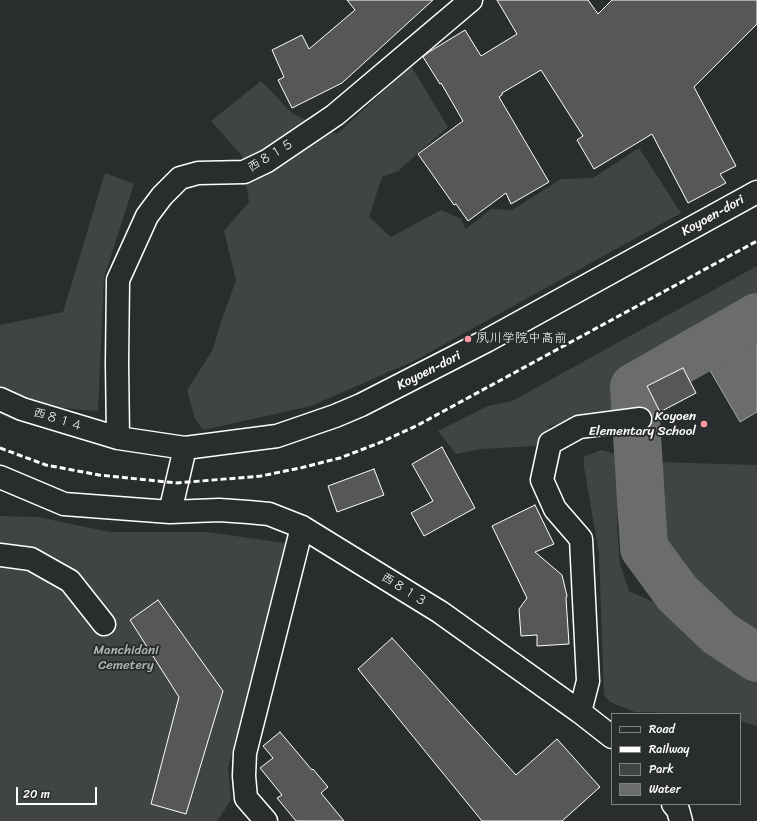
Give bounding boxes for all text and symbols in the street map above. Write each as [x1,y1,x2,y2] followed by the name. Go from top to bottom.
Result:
[245,136,297,176] street label: 西８１５
[679,192,747,240] street label: Koyoen-dori
[476,331,567,347] place label: 夙川学院中高前
[463,334,473,344] marker: 夙川学院中高前
[394,348,464,394] street label: Koyoen-dori
[31,405,85,435] street label: 西８１４
[589,409,696,440] place label: Koyoen Elementary School
[699,419,709,429] marker: Koyoen Elementary School
[378,570,430,610] street label: 西８１３
[94,643,158,674] park label: Manchidani Cemetery
[611,713,741,805] legend
[649,718,675,740] text: Road
[649,738,690,760] text: Railway
[649,758,674,780] text: Park
[649,778,681,800] text: Water
[18,779,99,805] scale bar
[23,783,50,805] text: 20 m

